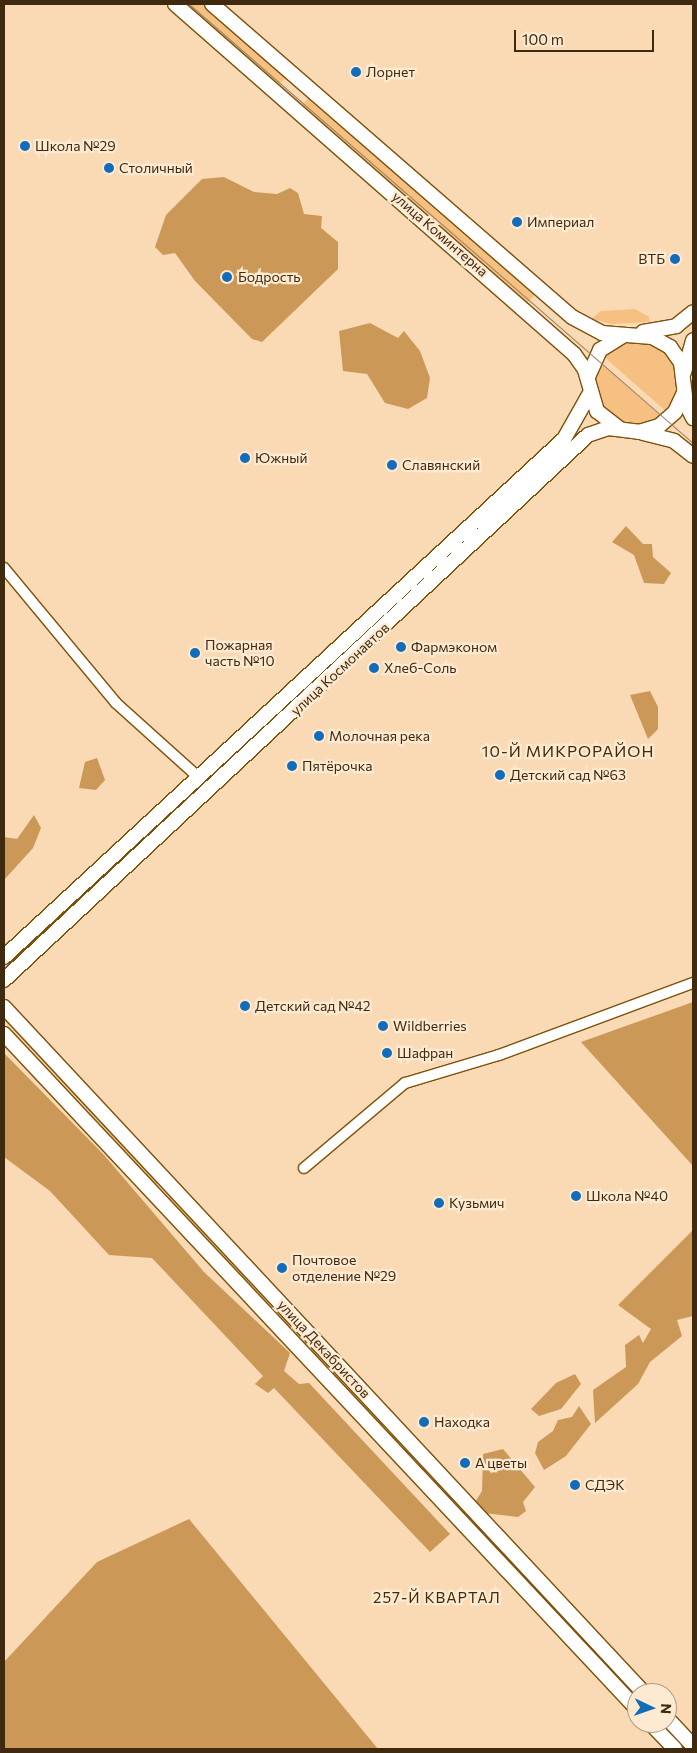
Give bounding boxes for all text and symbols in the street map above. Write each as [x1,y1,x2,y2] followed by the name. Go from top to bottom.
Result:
[517,20,657,52] scale bar
[522,30,564,48] text: 100 m
[366,64,415,80] place label: Лорнет
[350,66,362,78] marker: Лорнет
[35,138,116,154] place label: Школа №29
[19,140,31,152] marker: Школа №29
[119,160,193,176] place label: Столичный
[103,162,115,174] marker: Столичный
[389,188,491,280] street label: улица Коминтерна
[527,214,594,230] place label: Империал
[511,216,523,228] marker: Империал
[638,251,665,267] place label: ВТБ
[669,253,681,265] marker: ВТБ
[238,269,300,285] place label: Бодрость
[220,270,234,284] marker: Бодрость
[255,450,307,466] place label: Южный
[239,452,251,464] marker: Южный
[402,457,480,473] place label: Славянский
[386,459,398,471] marker: Славянский
[287,619,393,719] street label: улица Космонавтов
[205,637,275,670] place label: Пожарная часть №10
[411,639,497,655] place label: Фармэконом
[395,641,407,653] marker: Фармэконом
[189,647,201,659] marker: Пожарная часть №10
[384,660,457,676] place label: Хлеб-Соль
[368,662,380,674] marker: Хлеб-Соль
[329,728,430,744] place label: Молочная река
[313,730,325,742] marker: Молочная река
[480,741,656,761] district label: 10-Й МИКРОРАЙОН
[302,758,372,774] place label: Пятёрочка
[286,760,298,772] marker: Пятёрочка
[510,767,626,783] place label: Детский сад №63
[494,769,506,781] marker: Детский сад №63
[255,998,370,1014] place label: Детский сад №42
[239,1000,251,1012] marker: Детский сад №42
[393,1018,467,1034] place label: Wildberries
[377,1020,389,1032] marker: Wildberries
[397,1045,453,1061] place label: Шафран
[381,1047,393,1059] marker: Шафран
[586,1188,668,1204] place label: Школа №40
[570,1190,582,1202] marker: Школа №40
[449,1195,505,1211] place label: Кузьмич
[433,1197,445,1209] marker: Кузьмич
[292,1252,396,1284] place label: Почтовое отделение №29
[276,1262,288,1274] marker: Почтовое отделение №29
[274,1296,374,1402] street label: улица Декабристов
[434,1414,490,1430] place label: Находка
[418,1416,430,1428] marker: Находка
[475,1455,527,1471] place label: А цветы
[459,1457,471,1469] marker: А цветы
[585,1477,625,1493] place label: СДЭК
[569,1479,581,1491] marker: СДЭК
[371,1589,503,1607] district label: 257-Й КВАРТАЛ
[627,1683,677,1733] north arrow
[658,1703,675,1714] text: N

